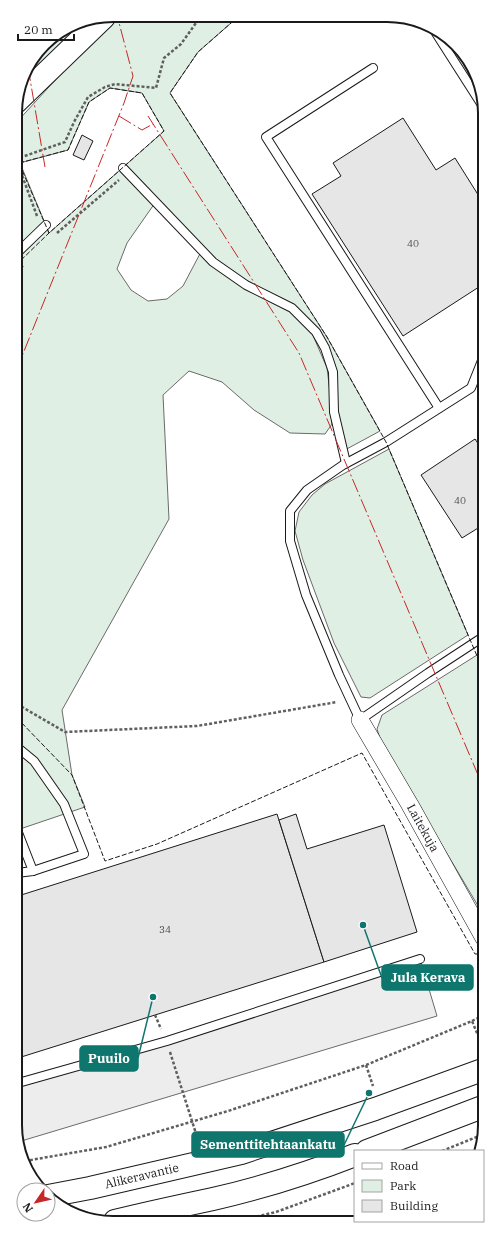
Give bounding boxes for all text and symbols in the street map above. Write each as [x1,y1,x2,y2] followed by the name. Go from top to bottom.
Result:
[18,16,74,42] scale bar
[24,22,53,37] text: 20 m
[407,237,419,250] house number: 40
[454,494,466,507] house number: 40
[404,801,443,855] street label: Laitekuja
[159,923,171,936] house number: 34
[382,965,473,990] callout: Jula Kerava
[391,969,466,986] text: Jula Kerava
[80,1046,138,1071] callout: Puuilo
[88,1050,130,1067] text: Puuilo
[192,1132,344,1157] callout: Sementtitehtaankatu
[200,1136,337,1153] text: Sementtitehtaankatu
[354,1150,484,1222] legend
[390,1158,419,1173] text: Road
[103,1160,180,1191] street label: Alikeravantie
[390,1178,416,1193] text: Park
[16,1182,56,1222] north arrow
[390,1198,438,1213] text: Building
[19,1200,36,1215] text: N

